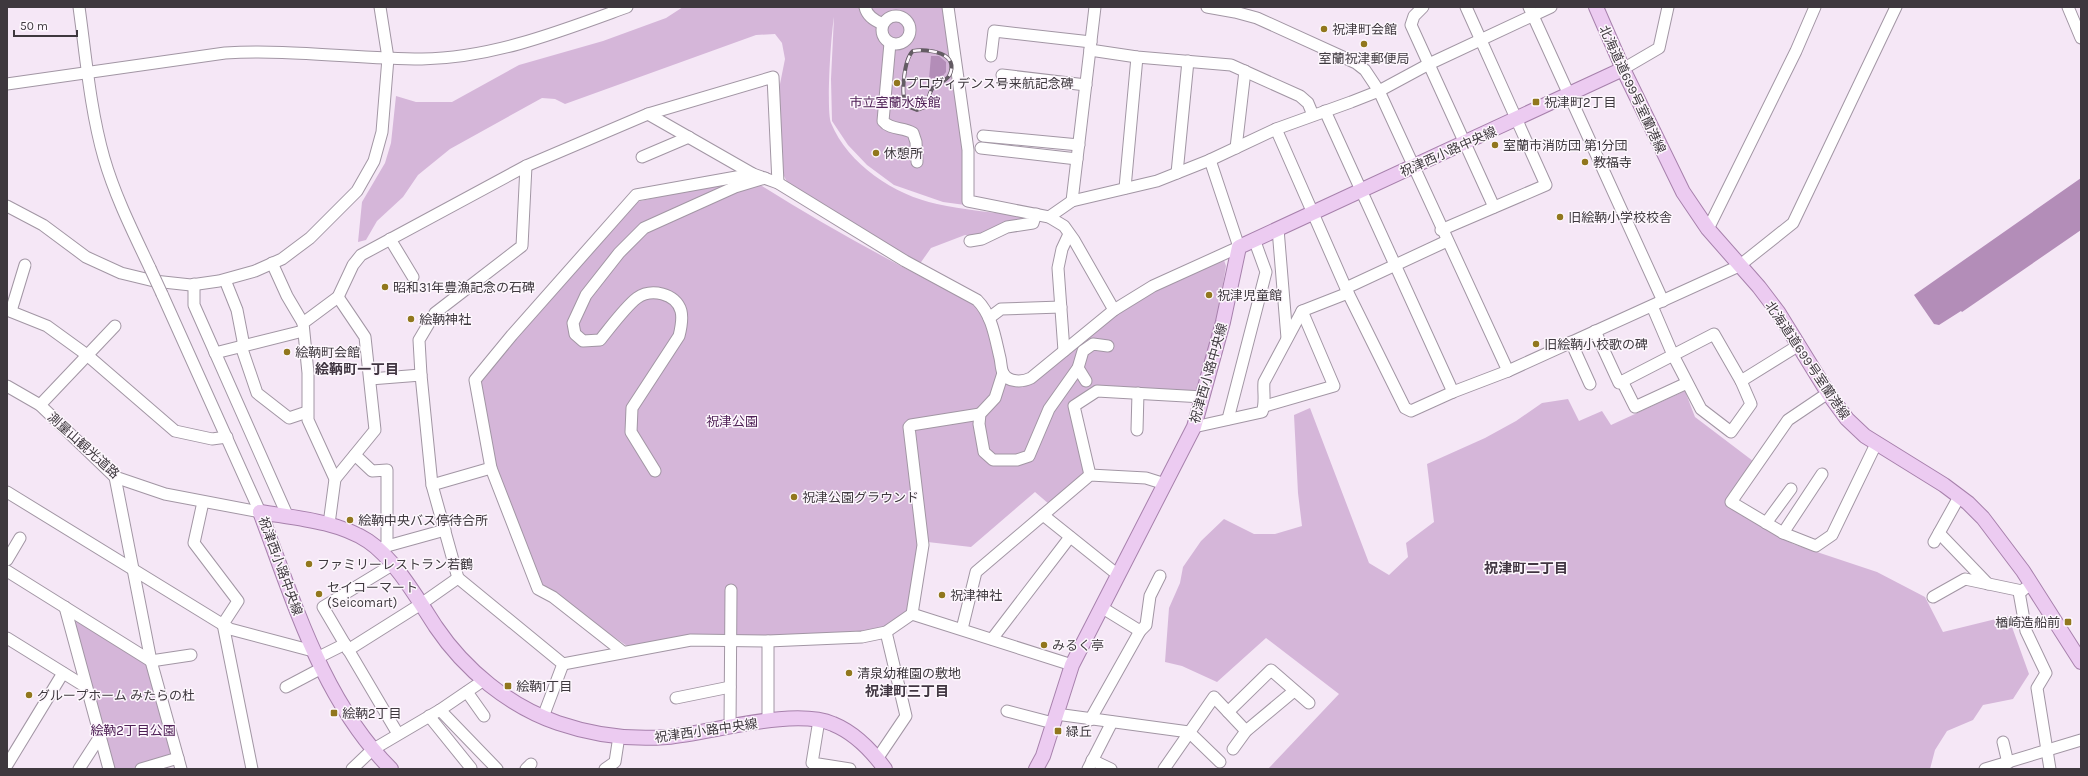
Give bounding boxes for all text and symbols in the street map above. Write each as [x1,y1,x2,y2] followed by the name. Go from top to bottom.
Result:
[14,12,77,38] scale bar
[20,19,48,33] text: 50 m
[1332,22,1397,37] place label: 祝津町会館
[1596,23,1669,156] street label: 北海道道699号室蘭港線
[1319,24,1329,34] marker: 祝津町会館
[1359,39,1369,49] marker: 室蘭祝津郵便局
[1318,51,1410,66] place label: 室蘭祝津郵便局
[905,76,1074,91] place label: プロヴィデンス号来航記念碑
[892,78,902,88] marker: プロヴィデンス号来航記念碑
[849,95,941,110] park label: 市立室蘭水族館
[1544,95,1617,110] place label: 祝津町2丁目
[1531,97,1541,107] marker: 祝津町2丁目
[1398,123,1499,179] street label: 祝津西小路中央線
[1503,138,1627,153] place label: 室蘭市消防団 第1分団
[1490,140,1500,150] marker: 室蘭市消防団 第1分団
[884,146,923,161] place label: 休憩所
[871,148,881,158] marker: 休憩所
[1593,155,1632,170] place label: 教福寺
[1580,157,1590,167] marker: 教福寺
[1568,210,1672,225] place label: 旧絵鞆小学校校舎
[1555,212,1565,222] marker: 旧絵鞆小学校校舎
[393,280,535,295] place label: 昭和31年豊漁記念の石碑
[380,282,390,292] marker: 昭和31年豊漁記念の石碑
[1217,288,1282,303] place label: 祝津児童館
[1204,290,1214,300] marker: 祝津児童館
[1762,298,1853,422] street label: 北海道道699号室蘭港線
[419,312,471,327] place label: 絵鞆神社
[406,314,416,324] marker: 絵鞆神社
[1187,321,1230,425] street label: 祝津西小路中央線
[1544,337,1648,352] place label: 旧絵鞆小校歌の碑
[1531,339,1541,349] marker: 旧絵鞆小校歌の碑
[295,345,360,360] place label: 絵鞆町会館
[282,347,292,357] marker: 絵鞆町会館
[315,361,399,378] district label: 絵鞆町一丁目
[45,409,123,481] street label: 測量山観光道路
[706,414,758,429] park label: 祝津公園
[802,490,919,505] place label: 祝津公園グラウンド
[789,492,799,502] marker: 祝津公園グラウンド
[358,513,488,528] place label: 絵鞆中央バス停待合所
[256,515,305,618] street label: 祝津西小路中央線
[345,515,355,525] marker: 絵鞆中央バス停待合所
[317,557,473,572] place label: ファミリーレストラン若鶴
[304,559,314,569] marker: ファミリーレストラン若鶴
[1484,560,1568,577] district label: 祝津町二丁目
[327,580,418,610] place label: セイコーマート (Seicomart)
[950,588,1002,603] place label: 祝津神社
[314,589,324,599] marker: セイコーマート (Seicomart)
[937,590,947,600] marker: 祝津神社
[1995,615,2060,630] place label: 楢崎造船前
[2063,617,2073,627] marker: 楢崎造船前
[1052,638,1104,653] place label: みるく亭
[1039,640,1049,650] marker: みるく亭
[857,666,961,681] place label: 清泉幼稚園の敷地
[844,668,854,678] marker: 清泉幼稚園の敷地
[516,679,572,694] place label: 絵鞆1丁目
[503,681,513,691] marker: 絵鞆1丁目
[865,683,949,700] district label: 祝津町三丁目
[37,688,195,703] place label: グループホーム みたらの杜
[24,690,34,700] marker: グループホーム みたらの杜
[342,706,402,721] place label: 絵鞆2丁目
[329,708,339,718] marker: 絵鞆2丁目
[654,716,759,745] street label: 祝津西小路中央線
[90,723,176,738] park label: 絵靹2丁目公園
[1066,724,1092,739] place label: 緑丘
[1053,726,1063,736] marker: 緑丘

